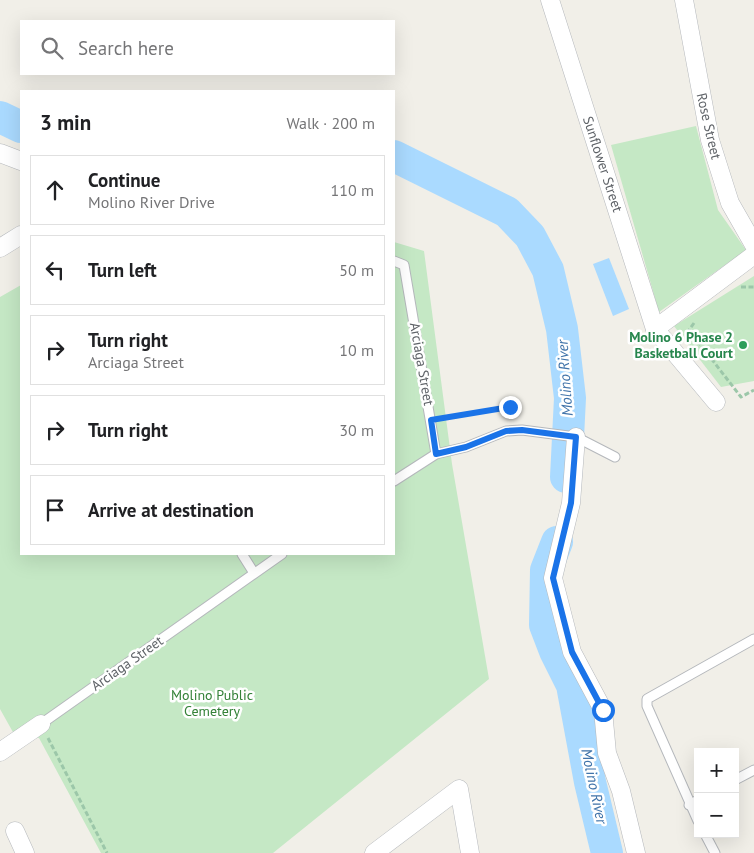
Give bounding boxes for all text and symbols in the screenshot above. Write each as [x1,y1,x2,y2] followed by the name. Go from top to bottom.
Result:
[20,20,395,75] search box
[38,34,66,62] icon: search
[78,36,174,60] text: Search here
[693,91,725,161] street label: Rose Street
[40,109,91,136] text: 3 min
[286,113,375,133] text: Walk · 200 m
[579,114,627,214] street label: Sunflower Street
[88,168,160,192] text: Continue
[41,176,69,204] icon: ahead
[331,180,374,200] text: 110 m
[88,192,215,212] text: Molino River Drive
[41,256,69,284] icon: left
[88,258,157,282] text: Turn left
[339,260,374,280] text: 50 m
[406,321,438,407] street label: Arciaga Street
[88,328,168,352] text: Turn right
[629,328,733,362] place label: Molino 6 Phase 2 Basketball Court
[41,336,69,364] icon: right
[552,338,577,417] water label: Molino River
[737,339,749,351] marker: Molino 6 Phase 2 Basketball Court
[339,340,374,360] text: 10 m
[88,352,184,372] text: Arciaga Street
[499,396,522,419] route end
[41,416,69,444] icon: right
[88,418,168,442] text: Turn right
[339,420,374,440] text: 30 m
[41,496,69,524] icon: arrive
[88,498,254,522] text: Arrive at destination
[87,631,167,694] street label: Arciaga Street
[171,686,253,720] park label: Molino Public Cemetery
[592,699,615,722] route start
[577,747,612,826] water label: Molino River
[694,748,739,838] map controls
[694,748,739,793] button: +
[694,793,739,838] button: −

